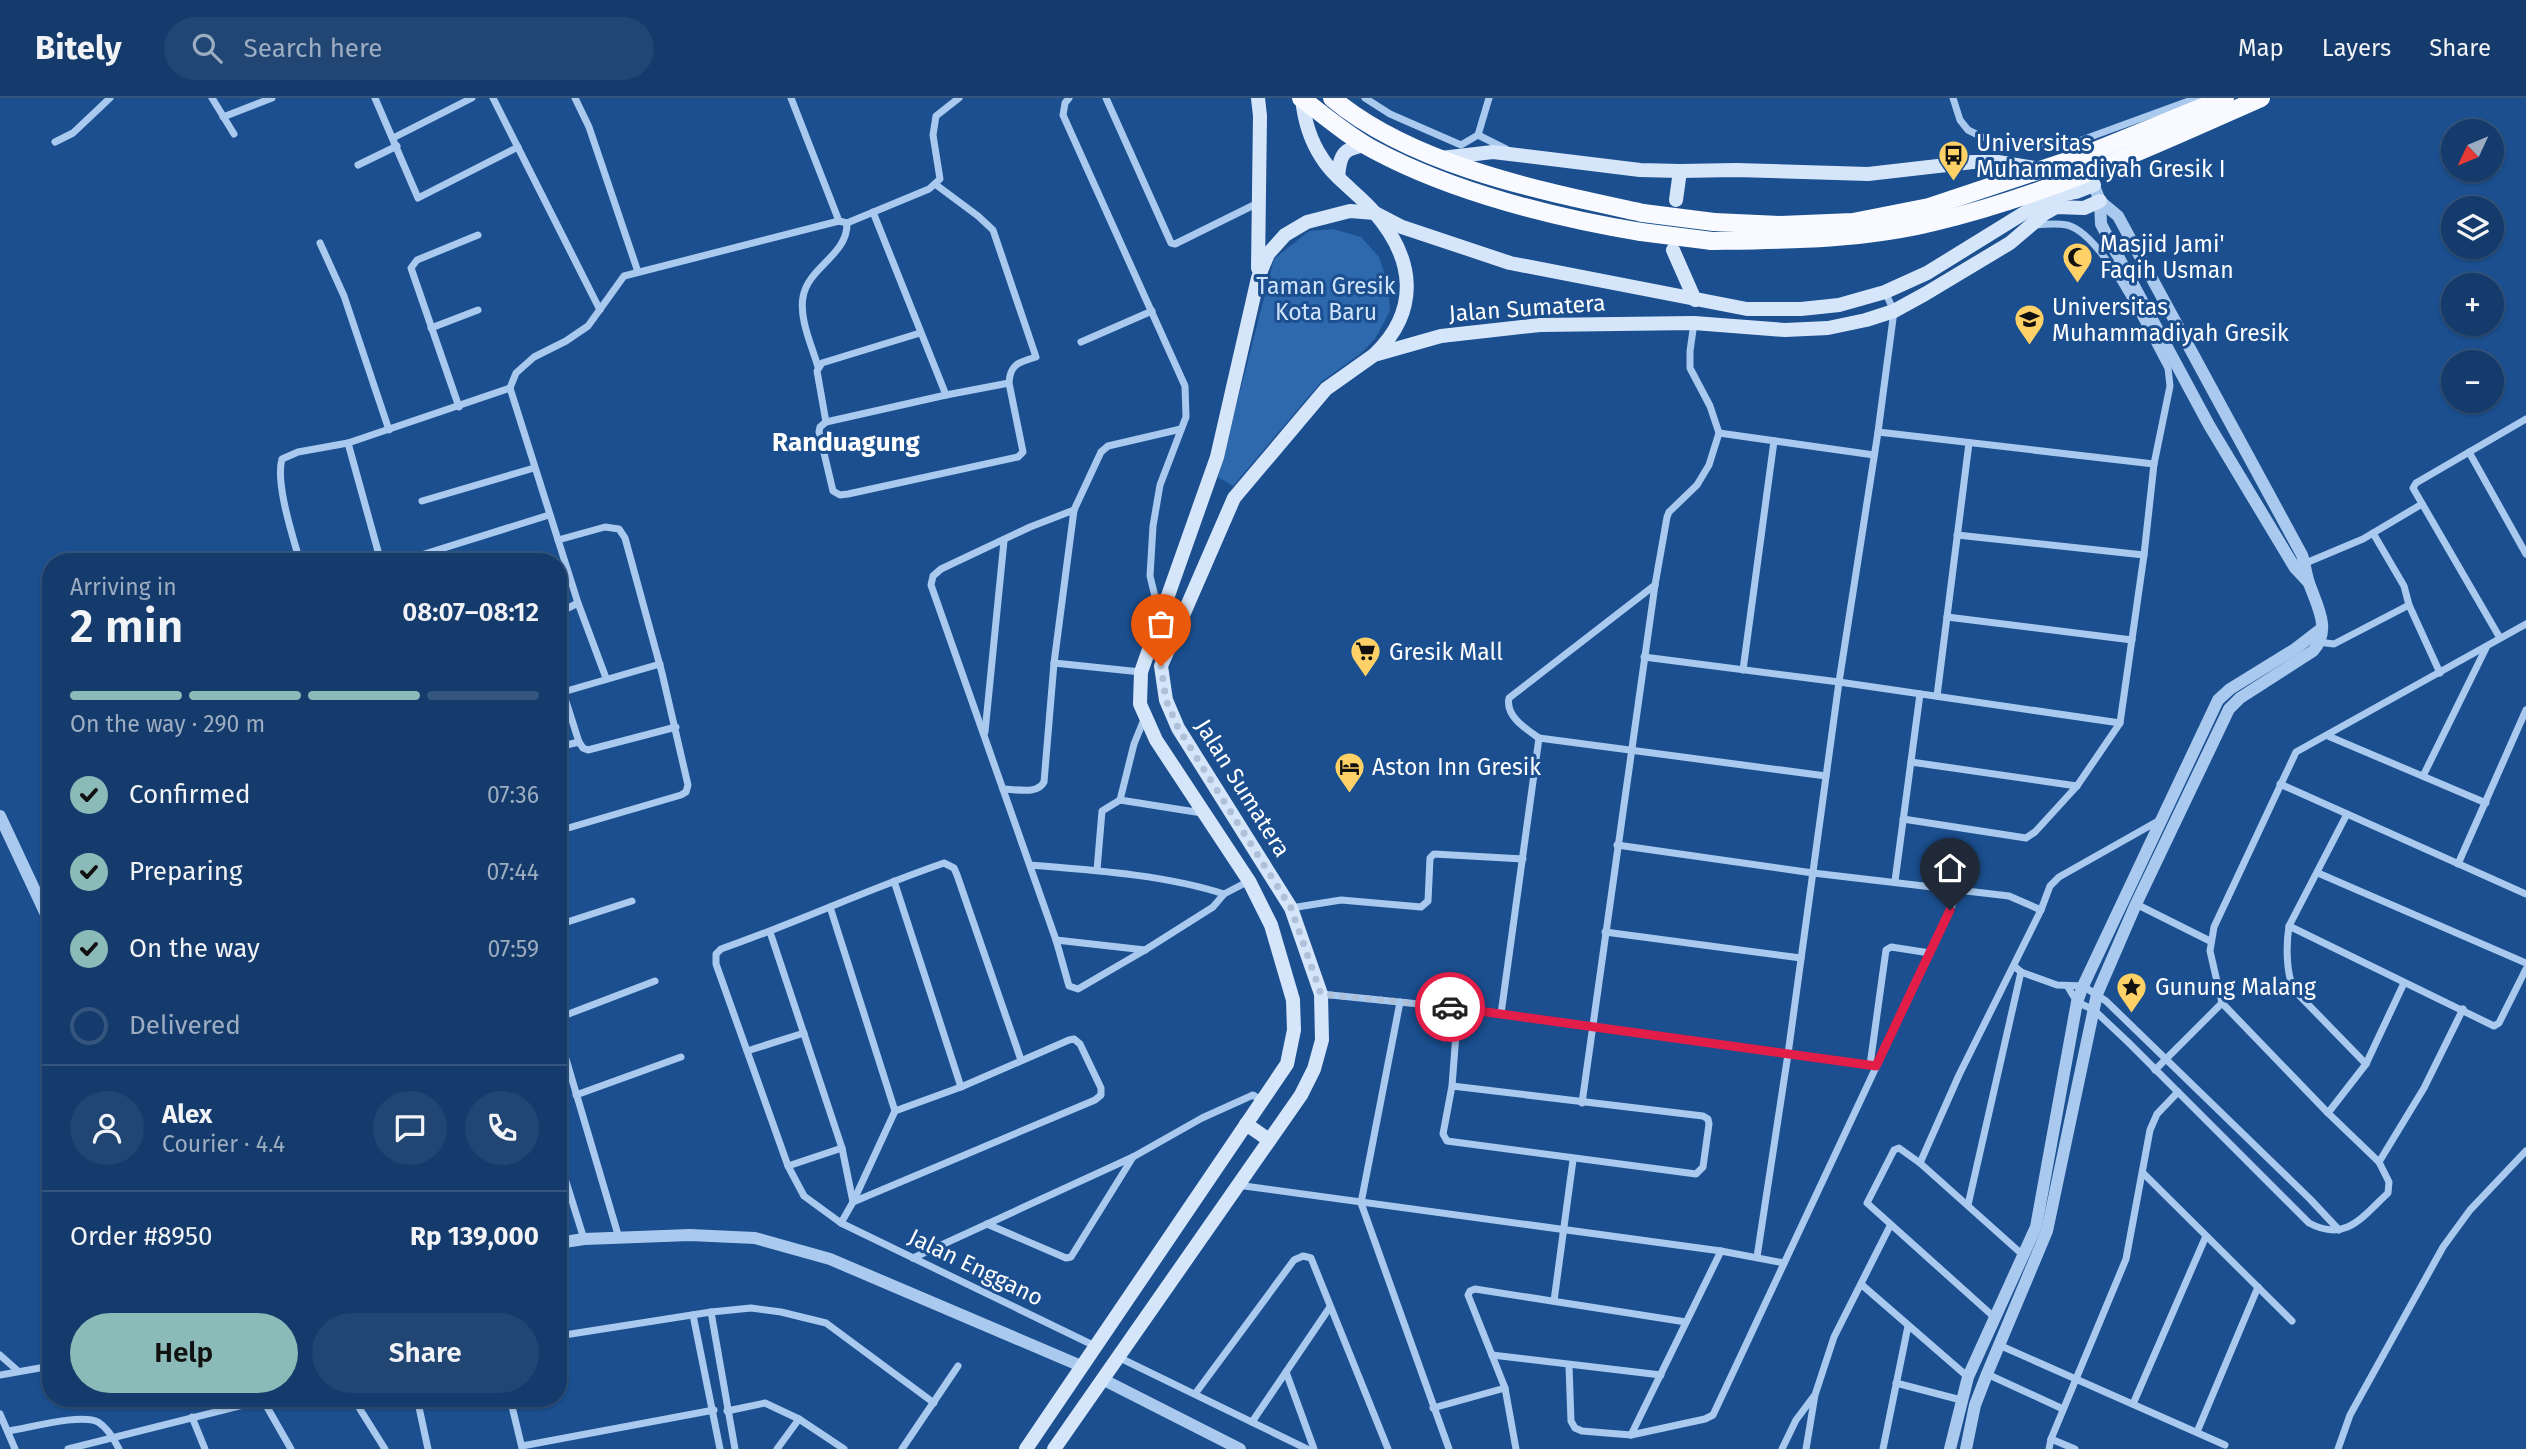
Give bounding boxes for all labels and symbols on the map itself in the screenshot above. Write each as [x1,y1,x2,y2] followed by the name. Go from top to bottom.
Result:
[2441,119,2504,182] north arrow
[1976,129,2226,183] place label: Universitas Muhammadiyah Gresik I
[1936,139,1970,183] bus stop icon: Universitas Muhammadiyah Gresik I
[2100,230,2234,284] place label: Masjid Jami' Faqih Usman
[2060,240,2094,284] mosque icon: Masjid Jami' Faqih Usman
[1256,272,1396,326] park label: Taman Gresik Kota Baru
[1448,289,1606,327] street label: Jalan Sumatera
[2052,293,2289,347] place label: Universitas Muhammadiyah Gresik
[2012,303,2046,347] school or university icon: Universitas Muhammadiyah Gresik
[772,427,921,458] district label: Randuagung
[1131,594,1191,666] pin
[1349,635,1383,679] supermarket icon: Gresik Mall
[1389,638,1503,666] place label: Gresik Mall
[1189,714,1297,862] street label: Jalan Sumatera
[1332,750,1366,794] hotel icon: Aston Inn Gresik
[1372,753,1541,781] place label: Aston Inn Gresik
[1920,838,1980,910] pin
[2115,970,2149,1014] place icon: Gunung Malang
[1415,972,1485,1042] courier
[2155,973,2316,1001] place label: Gunung Malang
[904,1222,1048,1312] street label: Jalan Enggano

